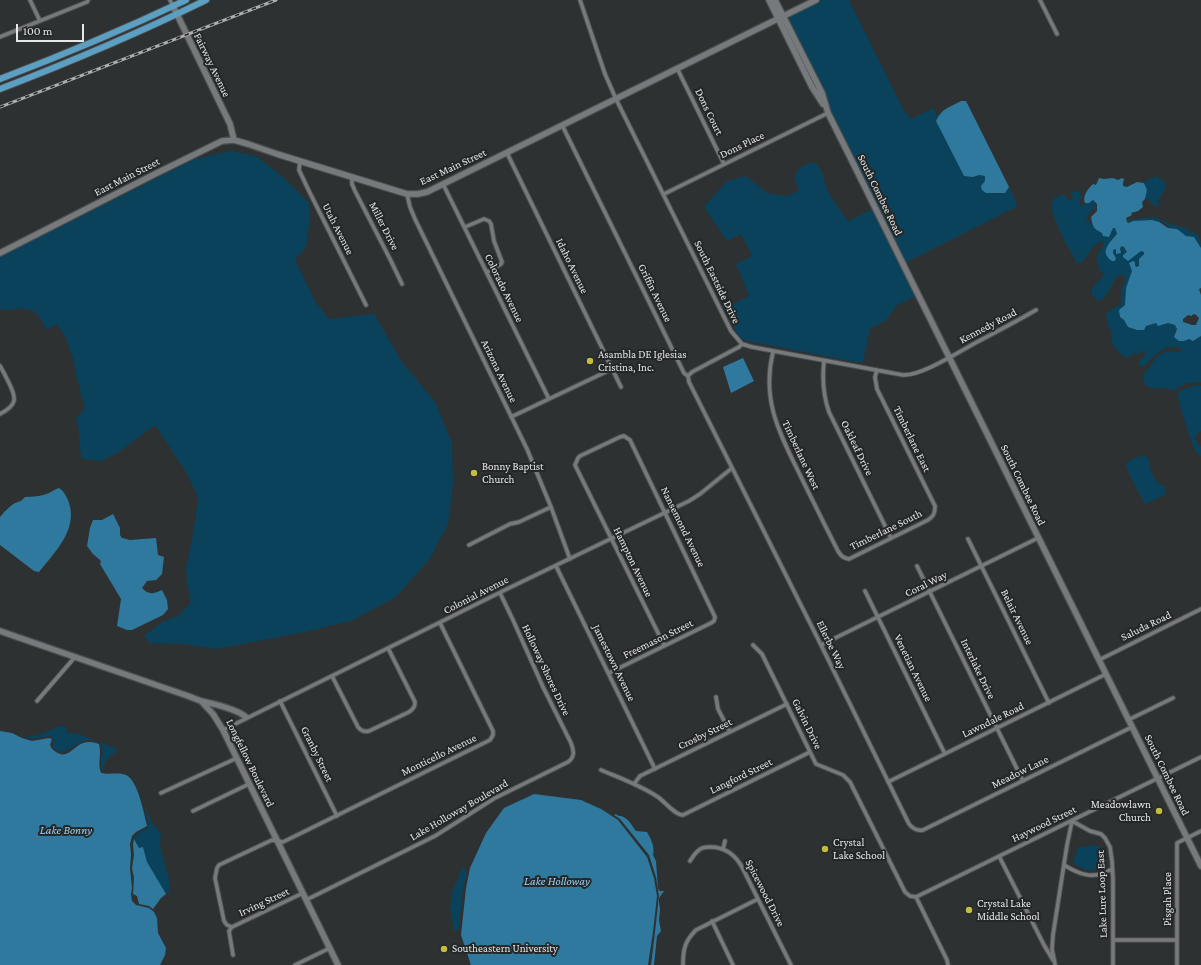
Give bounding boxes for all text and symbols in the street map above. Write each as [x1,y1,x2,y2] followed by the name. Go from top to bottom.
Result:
[18,16,86,42] scale bar
[23,24,52,38] text: 100 m
[191,31,233,99] street label: Fairway Avenue
[692,86,726,138] street label: Dons Court
[718,129,766,161] street label: Dons Place
[418,146,488,188] street label: East Main Street
[855,152,905,238] street label: South Combee Road
[92,155,162,199] street label: East Main Street
[366,200,402,252] street label: Miller Drive
[319,201,357,257] street label: Utah Avenue
[553,236,591,296] street label: Idaho Avenue
[691,238,743,326] street label: South Eastside Drive
[482,252,526,324] street label: Colorado Avenue
[635,262,675,324] street label: Griffin Avenue
[957,305,1019,347] street label: Kennedy Road
[478,337,520,405] street label: Arizona Avenue
[598,348,687,374] place label: Asambla DE Iglesias Cristina, Inc.
[585,356,595,366] marker: Asambla DE Iglesias Cristina, Inc.
[890,404,934,474] street label: Timberlane East
[779,418,823,492] street label: Timberlane West
[838,418,876,478] street label: Oakleaf Drive
[998,442,1048,528] street label: South Combee Road
[482,460,544,486] place label: Bonny Baptist Church
[469,468,479,478] marker: Bonny Baptist Church
[658,485,708,569] street label: Nansemond Avenue
[848,507,924,553] street label: Timberlane South
[610,525,656,599] street label: Hampton Avenue
[903,568,949,600] street label: Coral Way
[441,573,511,617] street label: Colonial Avenue
[998,587,1036,647] street label: Belair Avenue
[1119,608,1173,644] street label: Saluda Road
[621,616,695,662] street label: Freemason Street
[814,618,848,672] street label: Ellerbe Way
[519,622,573,718] street label: Holloway Shores Drive
[590,622,638,704] street label: Jamestown Avenue
[891,632,935,704] street label: Venetian Avenue
[958,637,998,701] street label: Interlake Drive
[789,696,825,752] street label: Galvin Drive
[960,699,1026,741] street label: Lawndale Road
[676,715,734,753] street label: Crosby Street
[223,717,277,809] street label: Longfellow Boulevard
[298,724,336,784] street label: Granby Street
[399,731,479,779] street label: Monticello Avenue
[1142,732,1192,818] street label: South Combee Road
[989,753,1051,791] street label: Meadow Lane
[708,755,774,797] street label: Langford Street
[408,776,510,844] street label: Lake Holloway Boulevard
[1091,798,1151,824] place label: Meadowlawn Church
[1010,803,1078,845] street label: Haywood Street
[1154,806,1164,816] marker: Meadowlawn Church
[40,823,92,837] water label: Lake Bonny
[833,836,885,862] place label: Crystal Lake School
[820,844,830,854] marker: Crystal Lake School
[1094,850,1110,938] street label: Lake Lure Loop East
[742,857,788,929] street label: Spicewood Drive
[1161,872,1175,926] street label: Pisgah Place
[524,874,590,888] water label: Lake Holloway
[237,885,291,919] street label: Irving Street
[977,897,1040,923] place label: Crystal Lake Middle School
[964,905,974,915] marker: Crystal Lake Middle School
[452,942,558,956] place label: Southeastern University
[439,944,449,954] marker: Southeastern University

